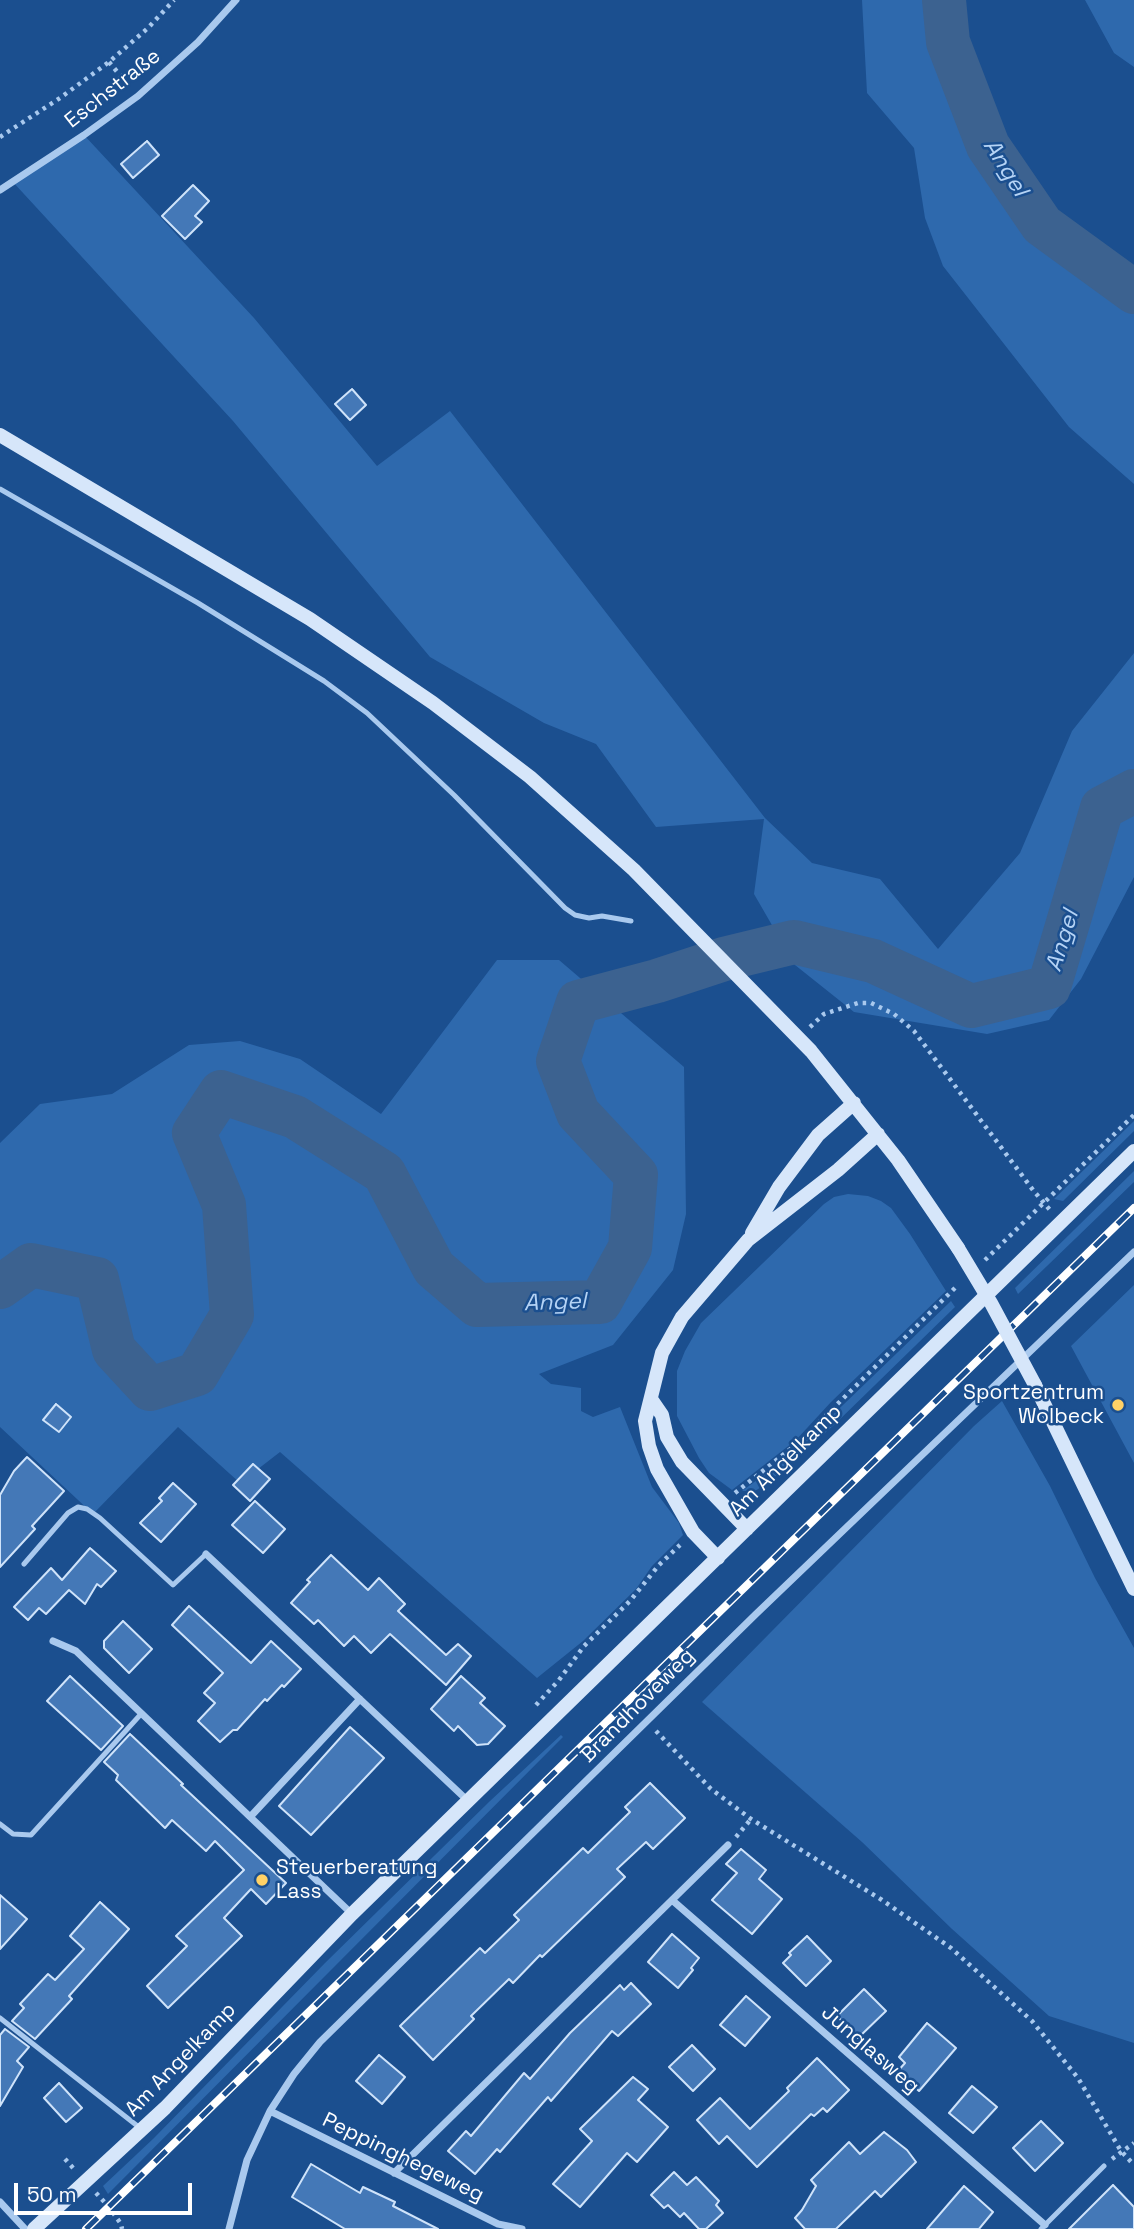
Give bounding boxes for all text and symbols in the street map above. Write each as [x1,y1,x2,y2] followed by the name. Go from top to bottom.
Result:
[60,44,166,134] street label: Eschstraße
[977,134,1033,202] water label: Angel
[1041,907,1085,975] water label: Angel
[523,1288,587,1318] water label: Angel
[963,1380,1104,1430] place label: Sportzentrum Wolbeck
[1110,1397,1126,1413] marker: Sportzentrum Wolbeck
[725,1400,847,1522] street label: Am Angelkamp
[576,1644,700,1768] street label: Brandhoveweg
[276,1855,438,1905] place label: Steuerberatung Lass
[254,1872,270,1888] marker: Steuerberatung Lass
[120,1998,242,2122] street label: Am Angelkamp
[816,2001,924,2099] street label: Junglasweg
[318,2108,488,2208] street label: Peppinghegeweg
[18,2170,196,2214] scale bar
[27,2181,77,2208] text: 50 m

